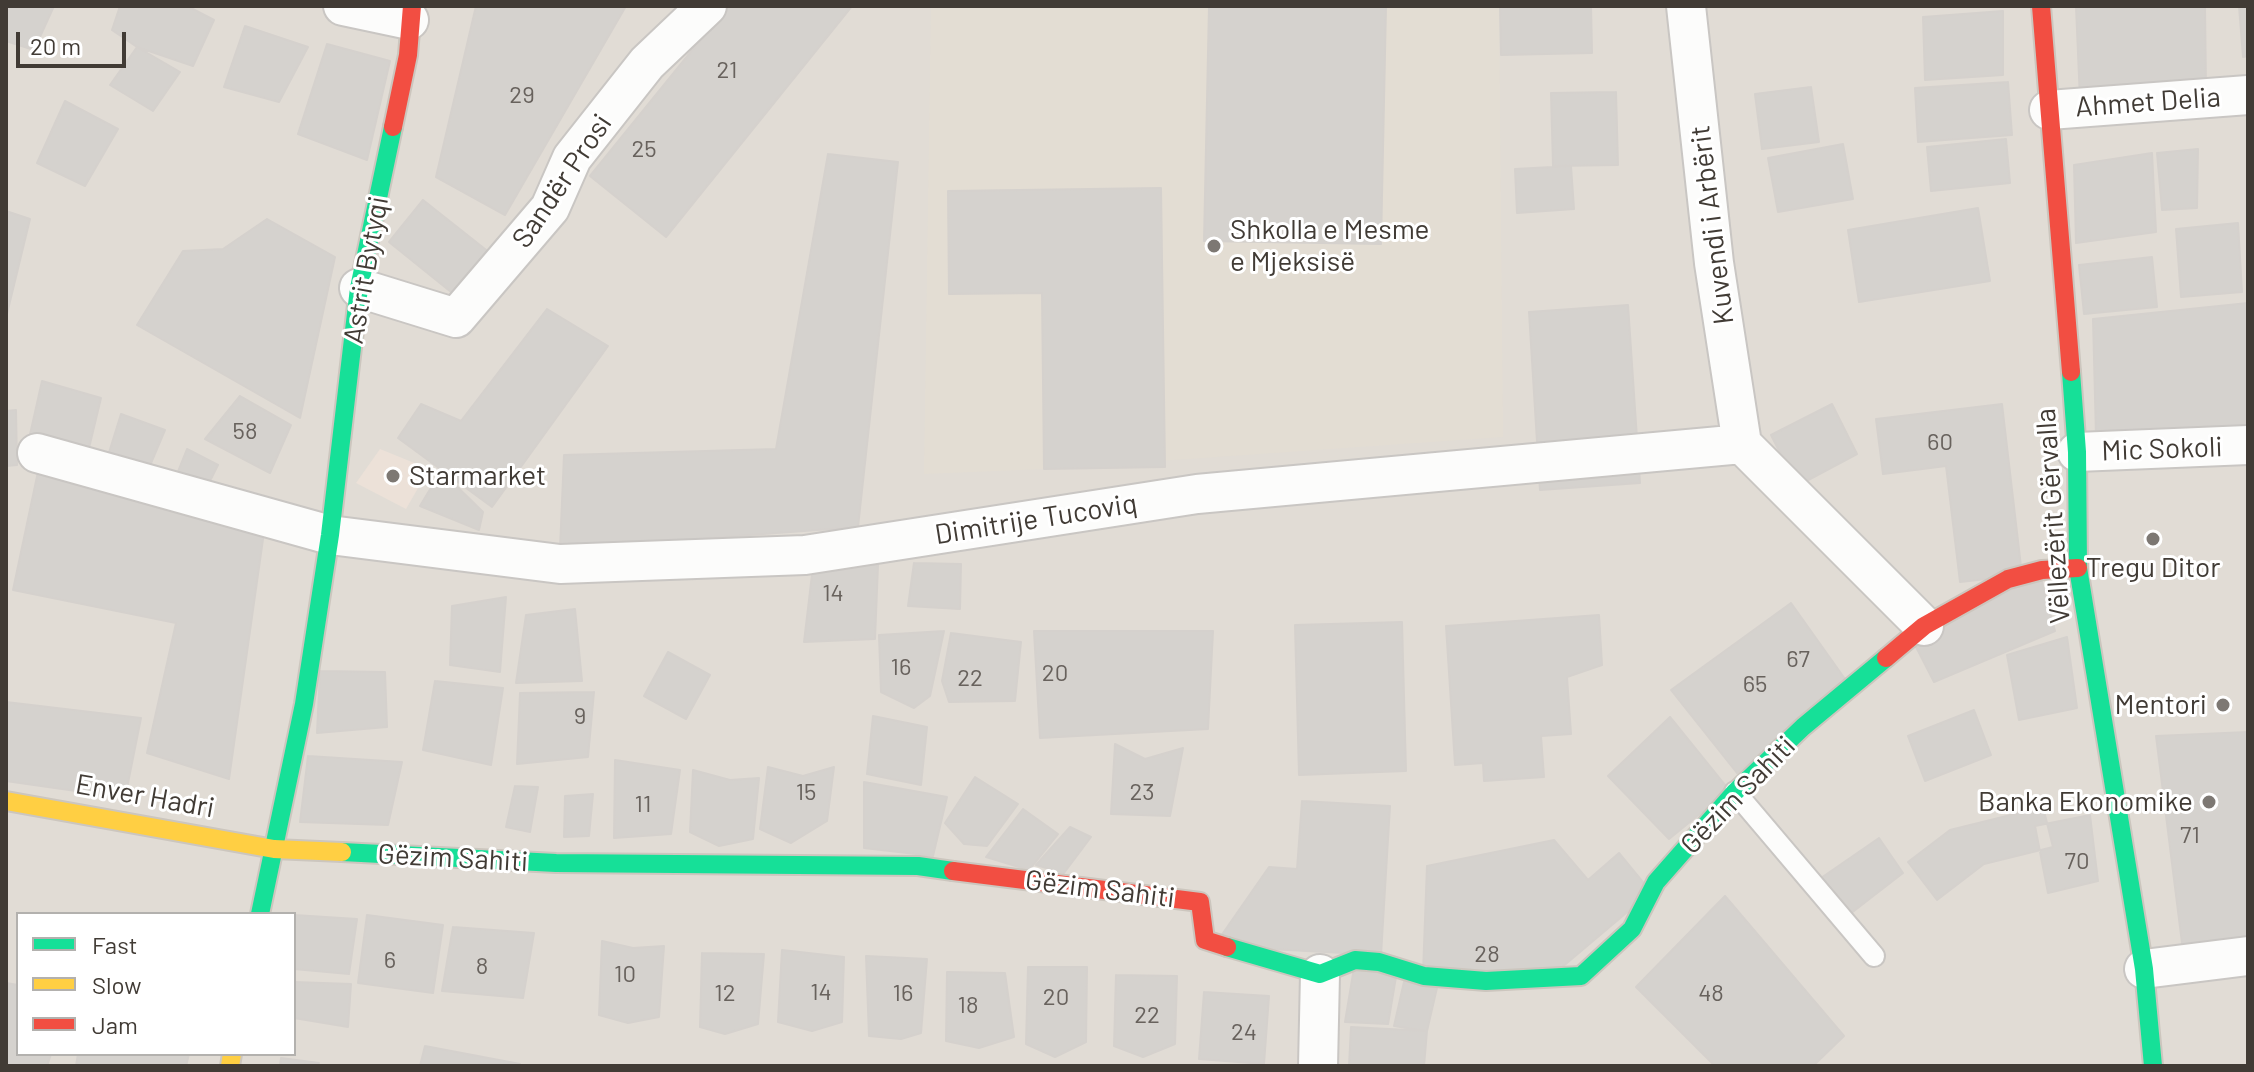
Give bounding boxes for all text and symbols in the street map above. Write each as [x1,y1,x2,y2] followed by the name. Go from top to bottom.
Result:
[20,16,130,66] scale bar
[30,31,81,60] text: 20 m
[717,56,737,84] house number: 21
[2074,80,2222,124] street label: Ahmet Delia
[509,81,535,109] house number: 29
[505,108,619,254] street label: Sandër Prosi
[1683,124,1741,326] street label: Kuvendi i Arbërit
[631,135,657,163] house number: 25
[337,194,395,346] street label: Astrit Bytyqi
[1230,213,1430,279] place label: Shkolla e Mesme e Mjeksisë
[1205,237,1223,255] marker: Shkolla e Mesme e Mjeksisë
[2029,407,2077,625] street label: Vëllezërit Gërvalla
[233,417,257,445] house number: 58
[1927,428,1953,456] house number: 60
[2101,430,2223,468] street label: Mic Sokoli
[409,459,546,493] place label: Starmarket
[384,467,402,485] marker: Starmarket
[932,486,1140,552] street label: Dimitrije Tucoviq
[2144,530,2162,548] marker: Tregu Ditor
[2086,551,2220,585] place label: Tregu Ditor
[822,579,844,607] house number: 14
[1786,645,1810,673] house number: 67
[891,653,911,681] house number: 16
[1042,659,1068,687] house number: 20
[957,664,983,692] house number: 22
[1743,670,1767,698] house number: 65
[2115,688,2207,722] place label: Mentori
[2214,696,2232,714] marker: Mentori
[574,702,586,730] house number: 9
[1674,729,1802,861] street label: Gëzim Sahiti
[73,767,217,825] street label: Enver Hadri
[796,778,816,806] house number: 15
[1129,778,1155,806] house number: 23
[1978,785,2193,819] place label: Banka Ekonomike
[635,790,651,818] house number: 11
[2200,793,2218,811] marker: Banka Ekonomike
[2180,821,2200,849] house number: 71
[377,837,529,879] street label: Gëzim Sahiti
[2065,847,2089,875] house number: 70
[1023,863,1177,915] street label: Gëzim Sahiti
[16,912,296,1056] legend
[92,930,137,959] text: Fast
[1474,940,1500,968] house number: 28
[384,946,396,974] house number: 6
[476,952,488,980] house number: 8
[614,960,636,988] house number: 10
[92,970,141,999] text: Slow
[810,978,832,1006] house number: 14
[714,979,736,1007] house number: 12
[893,979,913,1007] house number: 16
[1698,979,1724,1007] house number: 48
[1043,983,1069,1011] house number: 20
[958,991,978,1019] house number: 18
[1134,1001,1160,1029] house number: 22
[92,1010,138,1039] text: Jam
[1231,1018,1257,1046] house number: 24

